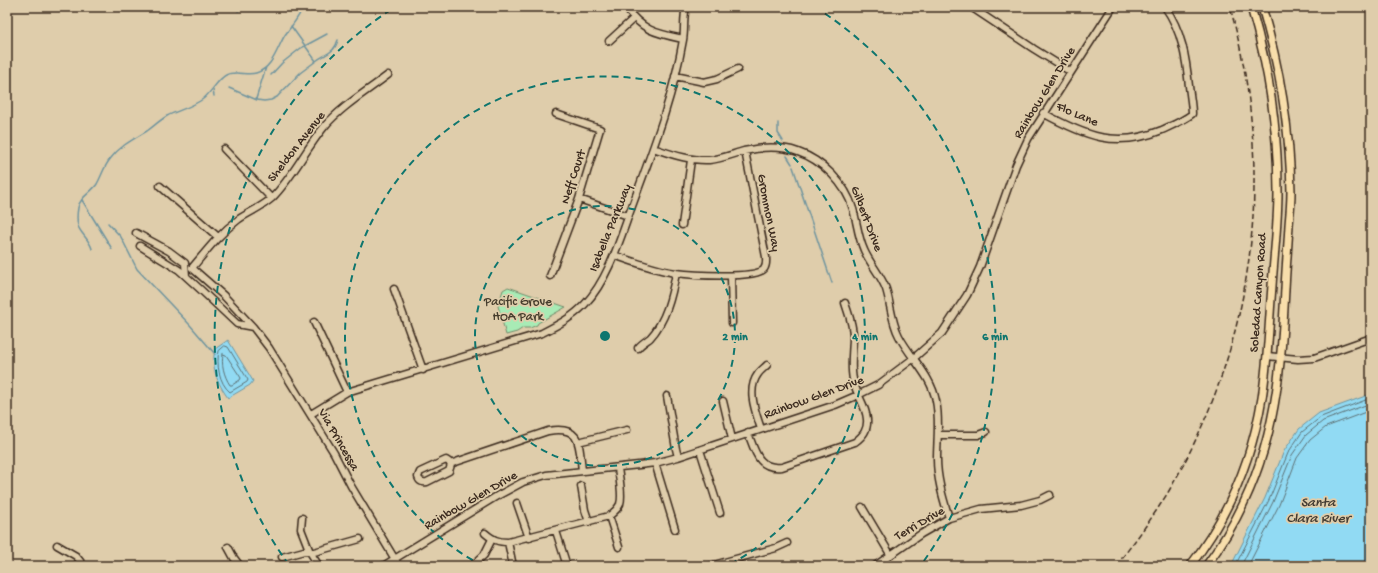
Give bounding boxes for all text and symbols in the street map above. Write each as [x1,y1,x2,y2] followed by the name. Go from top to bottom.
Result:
[1011,44,1079,142] street label: Rainbow Glen Drive
[1053,99,1101,131] street label: Flo Lane
[265,109,329,185] street label: Sheldon Avenue
[558,146,590,206] street label: Neff Court
[753,173,783,254] street label: Grommon Way
[587,181,636,274] street label: Isabella Parkway
[847,184,885,254] street label: Gilbert Drive
[1247,232,1271,353] street label: Soledad Canyon Road
[483,295,552,325] park label: Pacific Grove HOA Park
[598,329,612,343] centre of rings
[722,331,748,345] text: 2 min
[851,331,878,345] text: 4 min
[982,331,1008,345] text: 6 min
[762,373,866,423] street label: Rainbow Glen Drive
[314,405,362,474] street label: Via Princessa
[422,468,521,534] street label: Rainbow Glen Drive
[1286,495,1353,528] water label: Santa Clara River
[892,504,948,545] street label: Terri Drive

